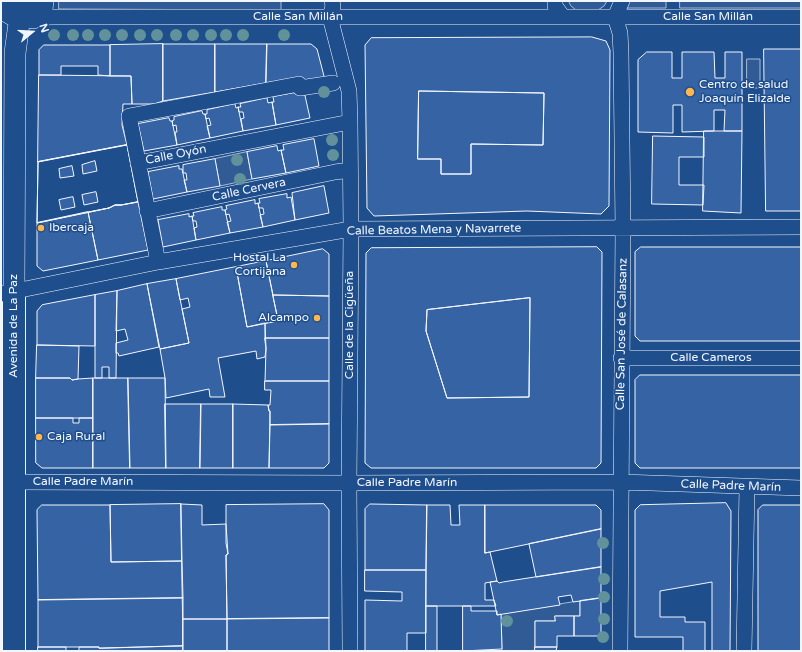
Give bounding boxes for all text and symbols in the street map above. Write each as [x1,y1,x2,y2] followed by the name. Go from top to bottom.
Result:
[253,10,343,24] street label: Calle San Millán
[663,10,753,24] street label: Calle San Millán
[12,12,52,52] north arrow
[36,22,51,34] text: N
[699,78,791,106] place label: Centro de salud Joaquín Elizalde
[684,86,696,98] marker: Centro de salud Joaquín Elizalde
[144,142,208,168] street label: Calle Oyón
[211,175,287,205] street label: Calle Cervera
[49,221,94,235] place label: Ibercaja
[347,221,521,239] street label: Calle Beatos Mena y Navarrete
[36,223,46,233] marker: Ibercaja
[233,251,286,279] place label: Hostal La Cortijana
[613,258,631,410] street label: Calle San José de Calasanz
[289,260,299,270] marker: Hostal La Cortijana
[343,271,357,379] street label: Calle de la Cigüeña
[7,274,21,378] street label: Avenida de La Paz
[258,311,309,325] place label: Alcampo
[312,313,322,323] marker: Alcampo
[670,351,752,365] street label: Calle Cameros
[47,430,105,444] place label: Caja Rural
[34,432,44,442] marker: Caja Rural
[33,475,133,489] street label: Calle Padre Marín
[357,476,457,490] street label: Calle Padre Marín
[680,477,782,495] street label: Calle Padre Marín

